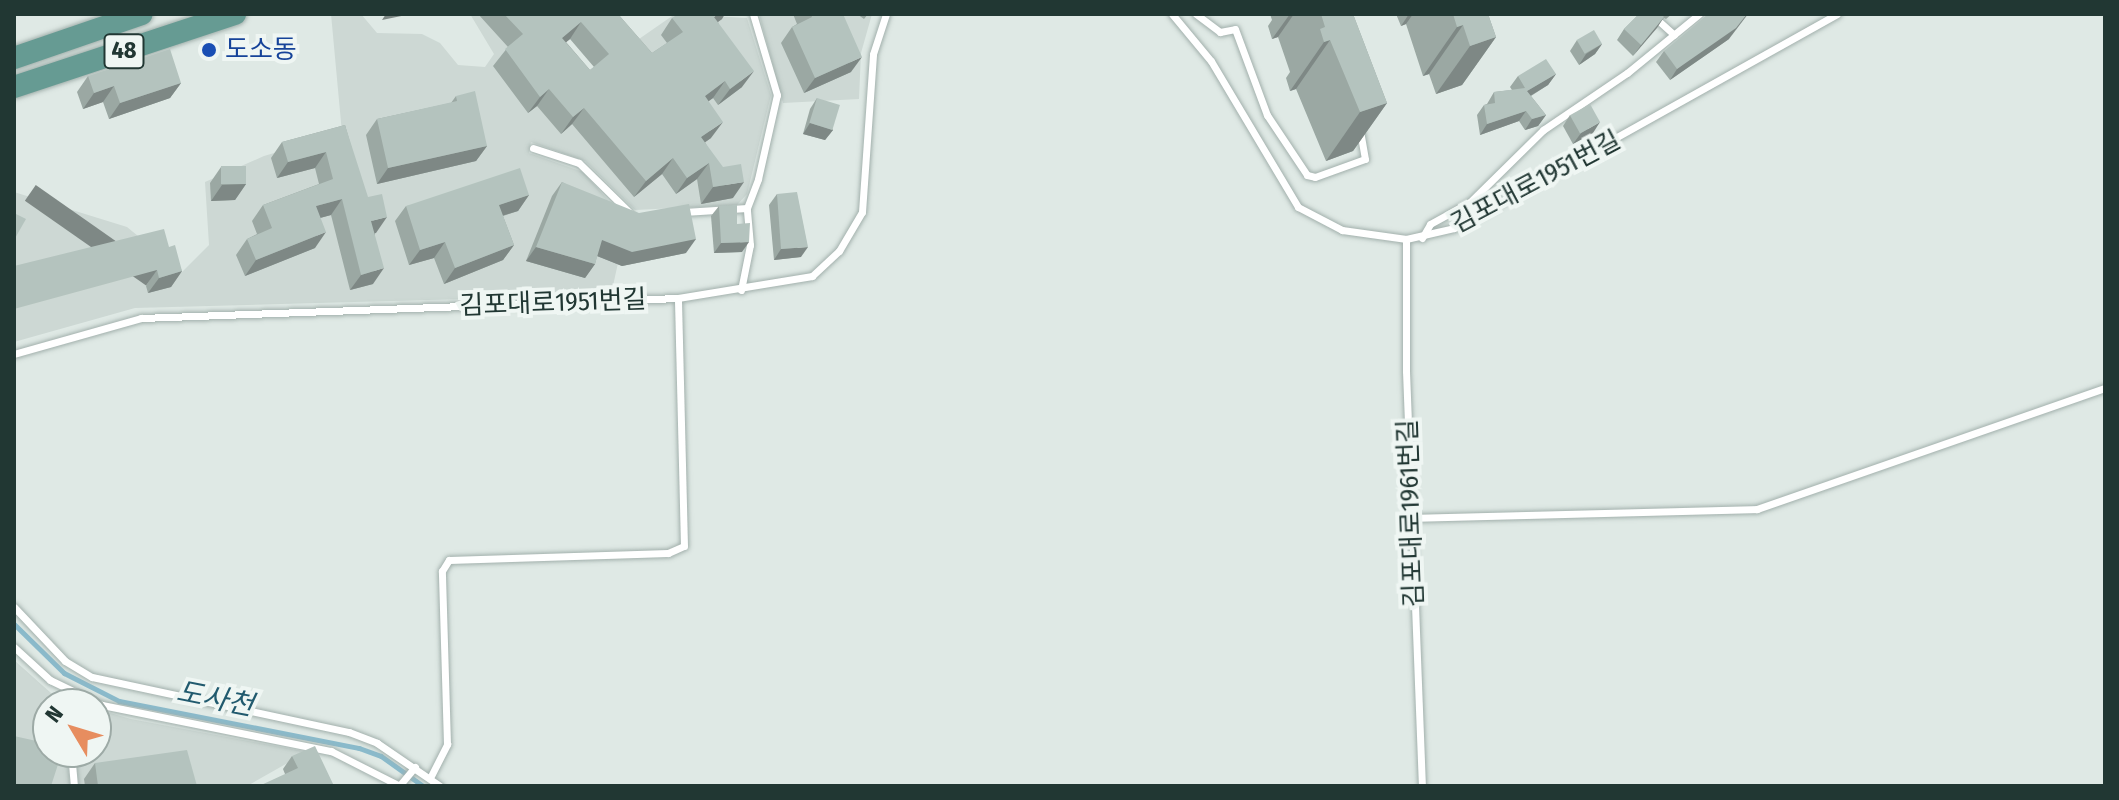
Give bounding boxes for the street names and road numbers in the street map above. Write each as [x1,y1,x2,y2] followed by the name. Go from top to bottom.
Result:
[102,31,146,71] road number: 48
[1446,124,1626,240] street label: 김포대로1951번길
[459,284,647,322] street label: 김포대로1951번길
[1392,418,1430,608] street label: 김포대로1961번길

